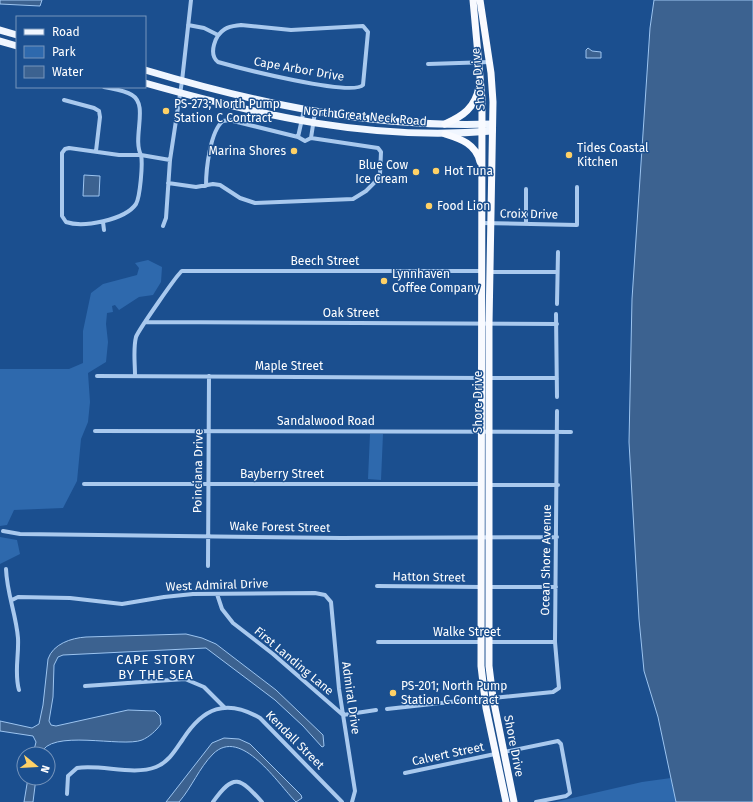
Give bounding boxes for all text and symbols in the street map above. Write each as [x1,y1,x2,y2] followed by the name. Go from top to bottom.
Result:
[16,16,146,88] legend
[52,25,80,39] text: Road
[52,45,76,59] text: Park
[468,47,488,111] street label: Shore Drive
[253,54,345,84] street label: Cape Arbor Drive
[52,65,84,79] text: Water
[174,97,280,125] place label: PS-273; North Pump Station C Contract
[303,104,427,128] street label: North Great Neck Road
[161,106,171,116] marker: PS-273; North Pump Station C Contract
[577,141,649,169] place label: Tides Coastal Kitchen
[208,144,286,158] place label: Marina Shores
[289,146,299,156] marker: Marina Shores
[564,150,574,160] marker: Tides Coastal Kitchen
[355,158,408,186] place label: Blue Cow Ice Cream
[444,164,493,178] place label: Hot Tuna
[431,166,441,176] marker: Hot Tuna
[411,167,421,177] marker: Blue Cow Ice Cream
[437,199,490,213] place label: Food Lion
[424,201,434,211] marker: Food Lion
[500,206,558,222] street label: Croix Drive
[291,254,360,268] street label: Beech Street
[392,267,480,295] place label: Lynnhaven Coffee Company
[379,276,389,286] marker: Lynnhaven Coffee Company
[323,306,380,320] street label: Oak Street
[255,359,324,373] street label: Maple Street
[471,371,485,433] street label: Shore Drive
[277,414,375,428] street label: Sandalwood Road
[190,429,206,513] street label: Poinciana Drive
[240,467,325,481] street label: Bayberry Street
[538,504,554,616] street label: Ocean Shore Avenue
[229,519,331,535] street label: Wake Forest Street
[392,569,466,585] street label: Hatton Street
[165,576,269,594] street label: West Admiral Drive
[252,624,336,698] street label: First Landing Lane
[433,625,502,639] street label: Walke Street
[116,652,196,682] district label: CAPE STORY BY THE SEA
[339,661,363,735] street label: Admiral Drive
[401,679,507,707] place label: PS-201; North Pump Station C Contract
[388,688,398,698] marker: PS-201; North Pump Station C Contract
[263,708,328,773] street label: Kendall Street
[501,714,527,778] street label: Shore Drive
[411,739,486,768] street label: Calvert Street
[16,746,56,786] north arrow
[38,763,52,774] text: N

